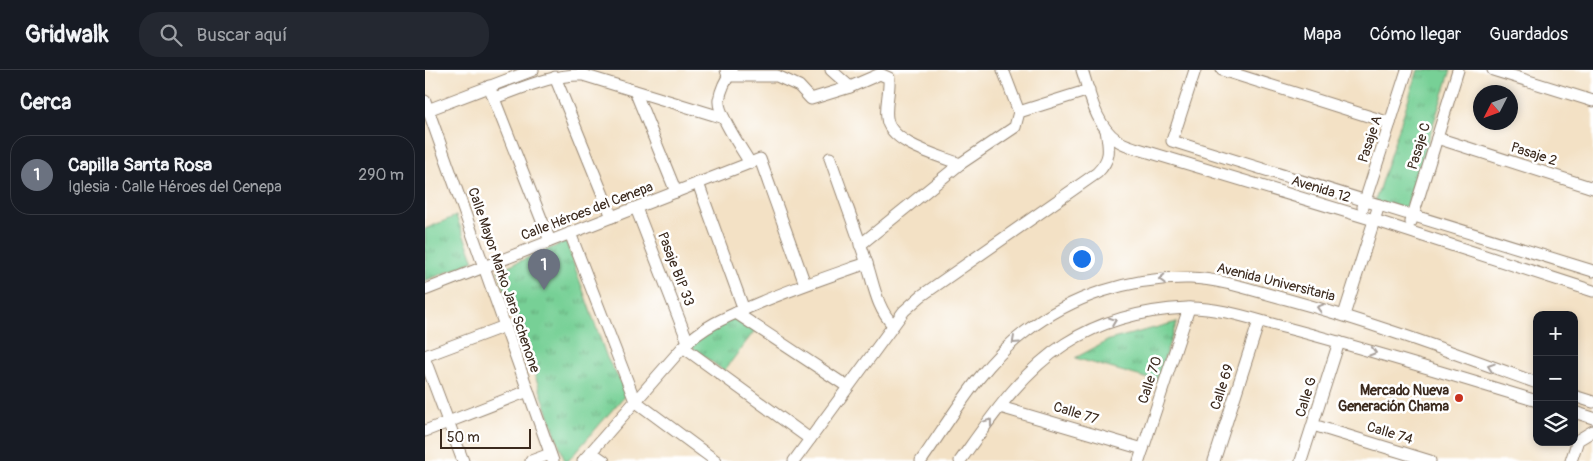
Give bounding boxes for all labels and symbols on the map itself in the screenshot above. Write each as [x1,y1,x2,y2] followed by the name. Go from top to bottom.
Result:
[1473,85,1518,130] north arrow
[1354,113,1386,165] street label: Pasaje A
[1404,120,1434,172] street label: Pasaje C
[1509,139,1559,169] street label: Pasaje 2
[1289,172,1353,206] street label: Avenida 12
[519,178,655,244] street label: Calle Héroes del Cenepa
[464,185,544,375] street label: Calle Mayor Marko Jara Schenone
[654,230,698,309] street label: Pasaje BIP 33
[1069,246,1095,272] your location
[528,249,560,290] pin: 1
[1215,259,1337,305] street label: Avenida Universitaria
[1157,274,1165,284] one-way arrow
[1317,304,1325,314] one-way arrow
[1108,317,1116,327] one-way arrow
[1011,335,1020,344] one-way arrow
[1369,347,1377,357] one-way arrow
[1134,354,1166,406] street label: Calle 70
[1207,362,1237,412] street label: Calle 69
[1487,362,1496,372] one-way arrow
[1292,375,1320,419] street label: Calle G
[1338,382,1449,415] place label: Mercado Nueva Generación Chama
[1453,392,1465,404] marker: Mercado Nueva Generación Chama
[1051,398,1101,428] street label: Calle 77
[1365,418,1415,448] street label: Calle 74
[983,419,991,428] one-way arrow
[440,426,531,449] scale bar

